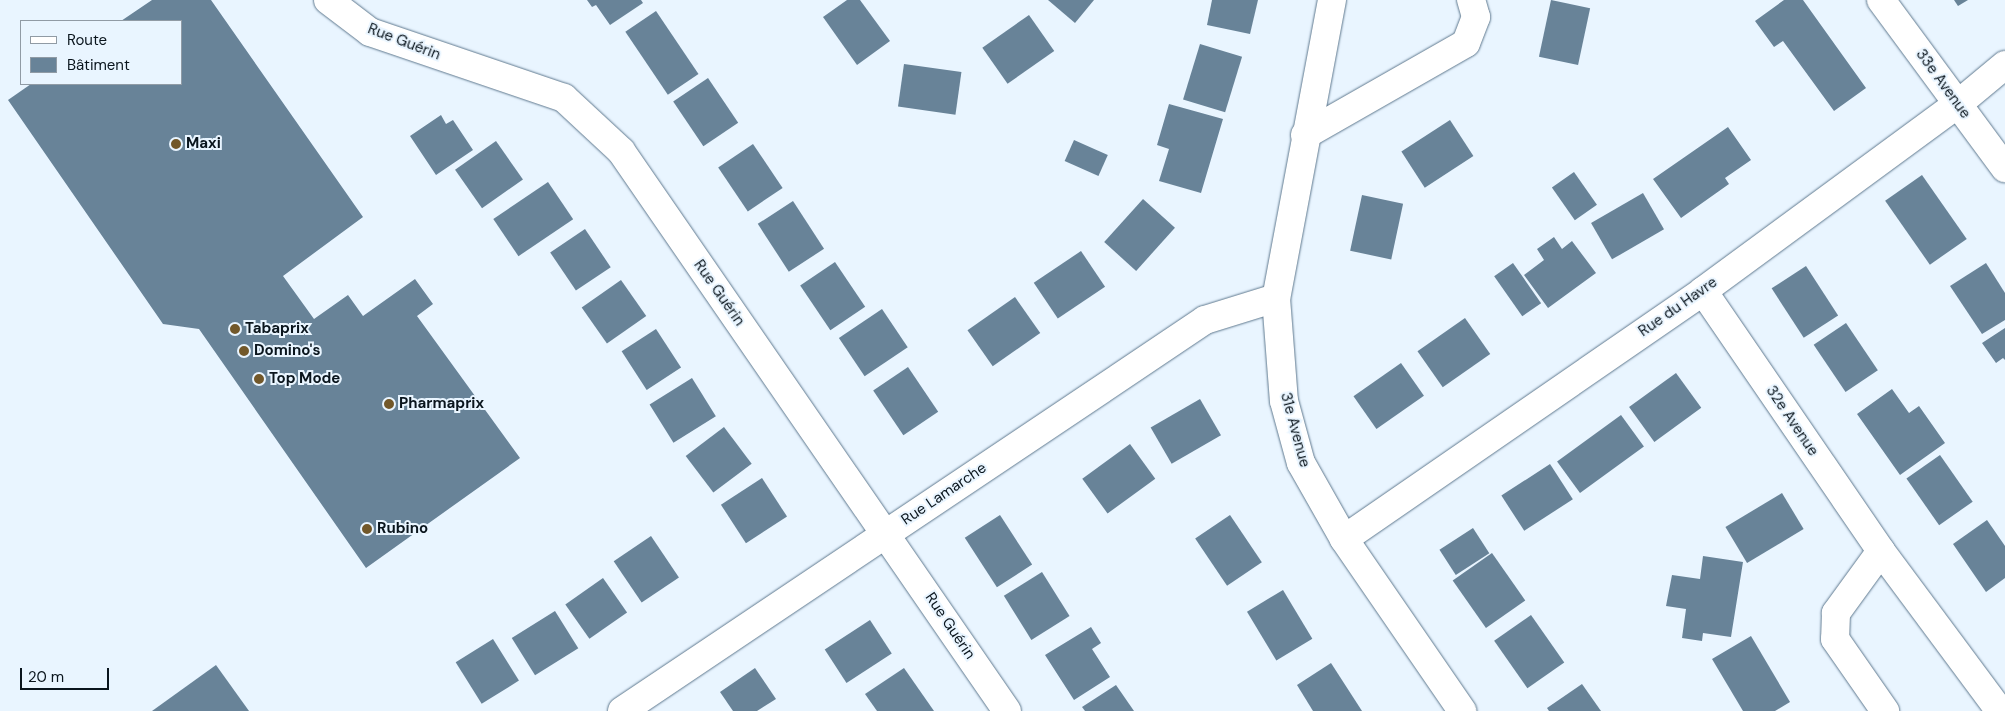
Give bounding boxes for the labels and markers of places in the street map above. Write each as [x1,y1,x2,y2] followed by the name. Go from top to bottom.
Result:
[186,135,221,153] place label: Maxi
[170,138,182,150] marker: Maxi
[245,320,309,338] place label: Tabaprix
[229,323,241,335] marker: Tabaprix
[254,342,321,360] place label: Domino's
[238,345,250,357] marker: Domino's
[269,370,340,388] place label: Top Mode
[253,373,265,385] marker: Top Mode
[399,395,484,413] place label: Pharmaprix
[383,398,395,410] marker: Pharmaprix
[377,520,428,538] place label: Rubino
[361,523,373,535] marker: Rubino

